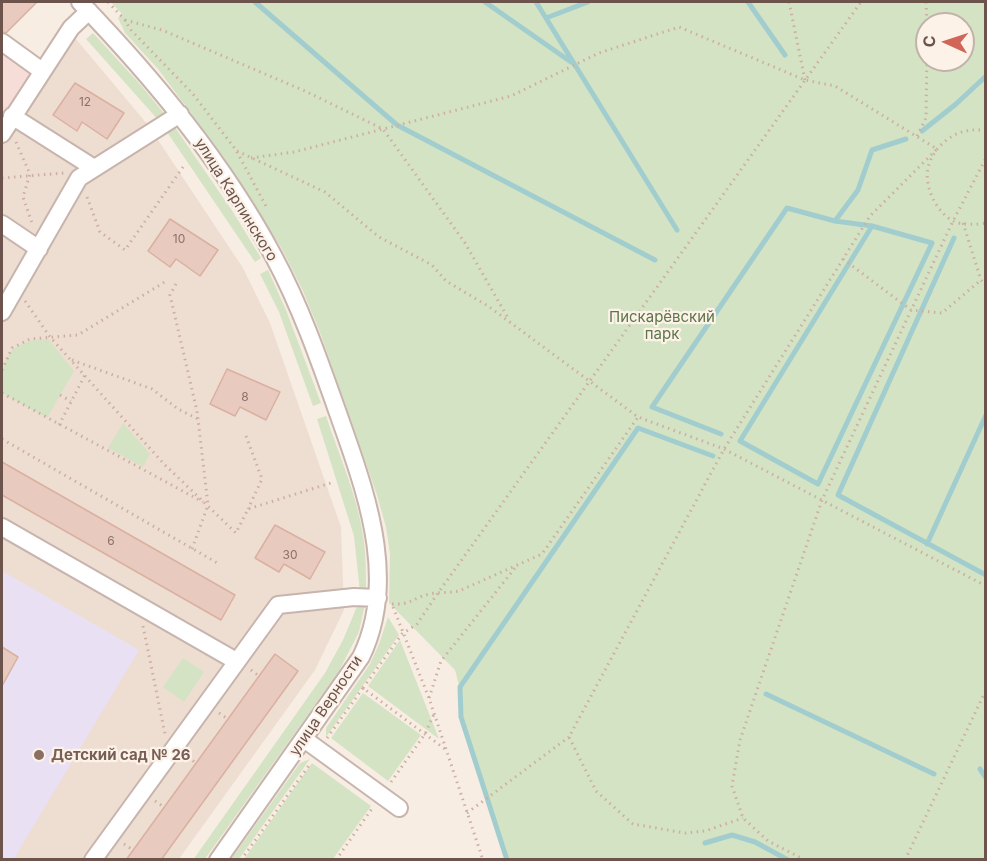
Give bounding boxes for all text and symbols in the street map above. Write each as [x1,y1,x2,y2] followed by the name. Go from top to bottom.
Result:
[915,12,975,72] north arrow
[919,35,939,48] text: С
[79,95,91,109] house number: 12
[191,135,281,265] street label: улица Карпинского
[173,232,185,246] house number: 10
[609,308,715,343] park label: Пискарёвский парк
[241,390,249,404] house number: 8
[107,534,115,548] house number: 6
[283,548,297,562] house number: 30
[286,652,366,760] street label: улица Верности
[51,746,191,764] place label: Детский сад № 26
[32,748,46,762] marker: Детский сад № 26

